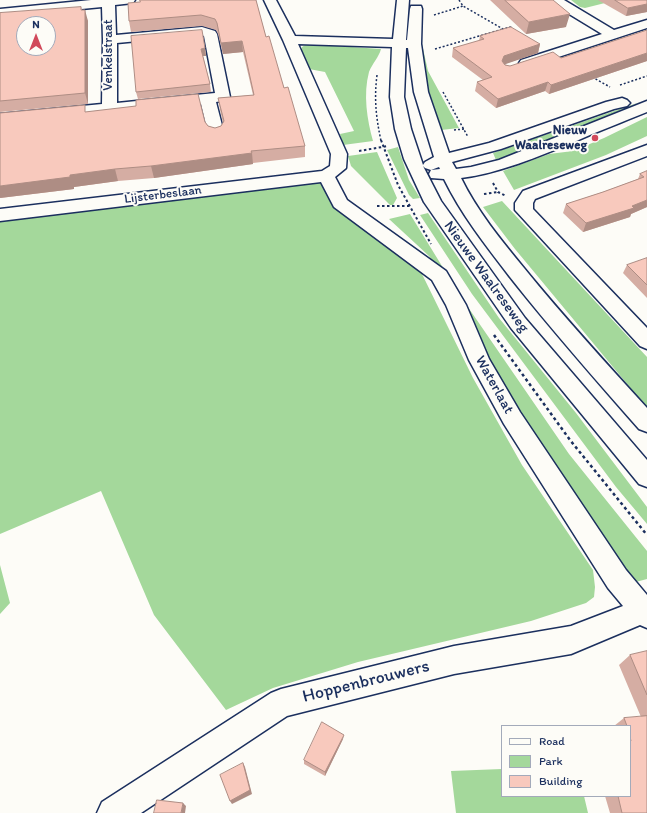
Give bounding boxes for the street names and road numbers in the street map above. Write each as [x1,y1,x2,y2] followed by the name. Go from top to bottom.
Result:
[101,19,117,91] street label: Venkelstraat
[123,183,203,207] street label: Lijsterbeslaan
[439,218,533,336] street label: Nieuwe Waalreseweg
[471,353,517,417] street label: Waterlaat
[300,656,432,708] street label: Hoppenbrouwers

